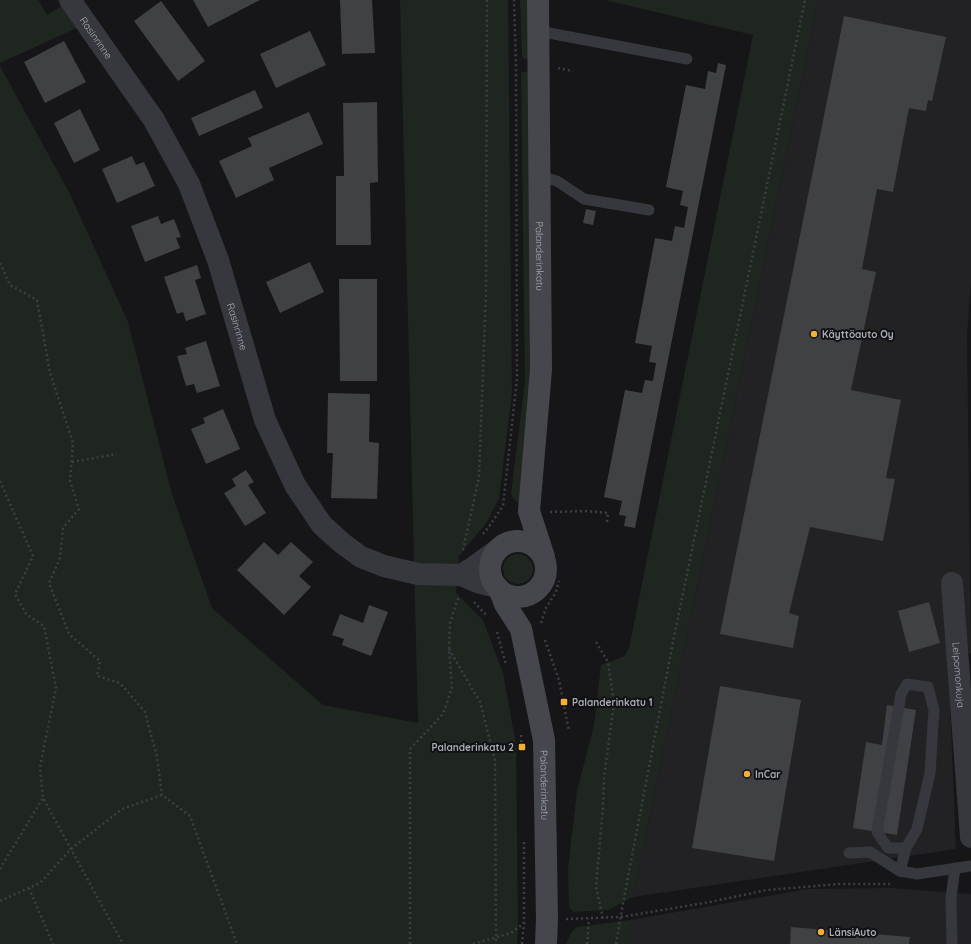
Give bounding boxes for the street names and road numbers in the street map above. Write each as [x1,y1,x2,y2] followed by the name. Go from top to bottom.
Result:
[77,14,116,62] street label: Rasinrinne
[533,221,547,291] street label: Palanderinkatu
[224,301,251,352] street label: Rasinrinne
[950,641,968,708] street label: Leipomonkuja
[538,750,552,820] street label: Palanderinkatu

